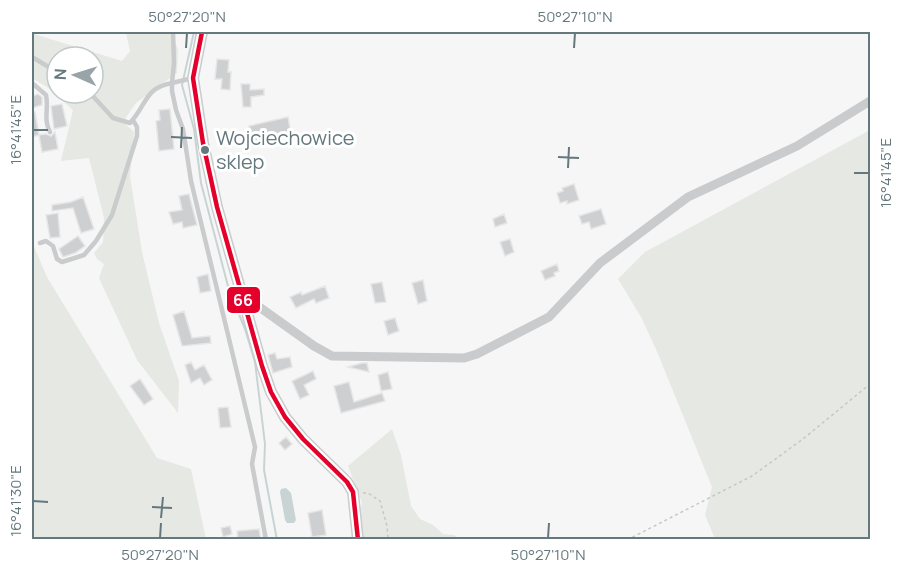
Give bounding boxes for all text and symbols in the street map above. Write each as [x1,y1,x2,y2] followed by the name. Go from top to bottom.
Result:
[148,6,226,27] text: 50°27'20"N
[538,6,613,27] text: 50°27'10"N
[45,45,105,105] north arrow
[49,68,71,81] text: N
[5,95,26,165] text: 16°41'45"E
[216,124,354,175] place label: Wojciechowice sklep
[875,138,896,208] text: 16°41'45"E
[199,144,211,156] marker: Wojciechowice sklep
[226,286,261,314] line badge: 66
[233,289,253,311] text: 66
[5,465,26,537] text: 16°41'30"E
[121,544,199,565] text: 50°27'20"N
[511,544,586,565] text: 50°27'10"N

